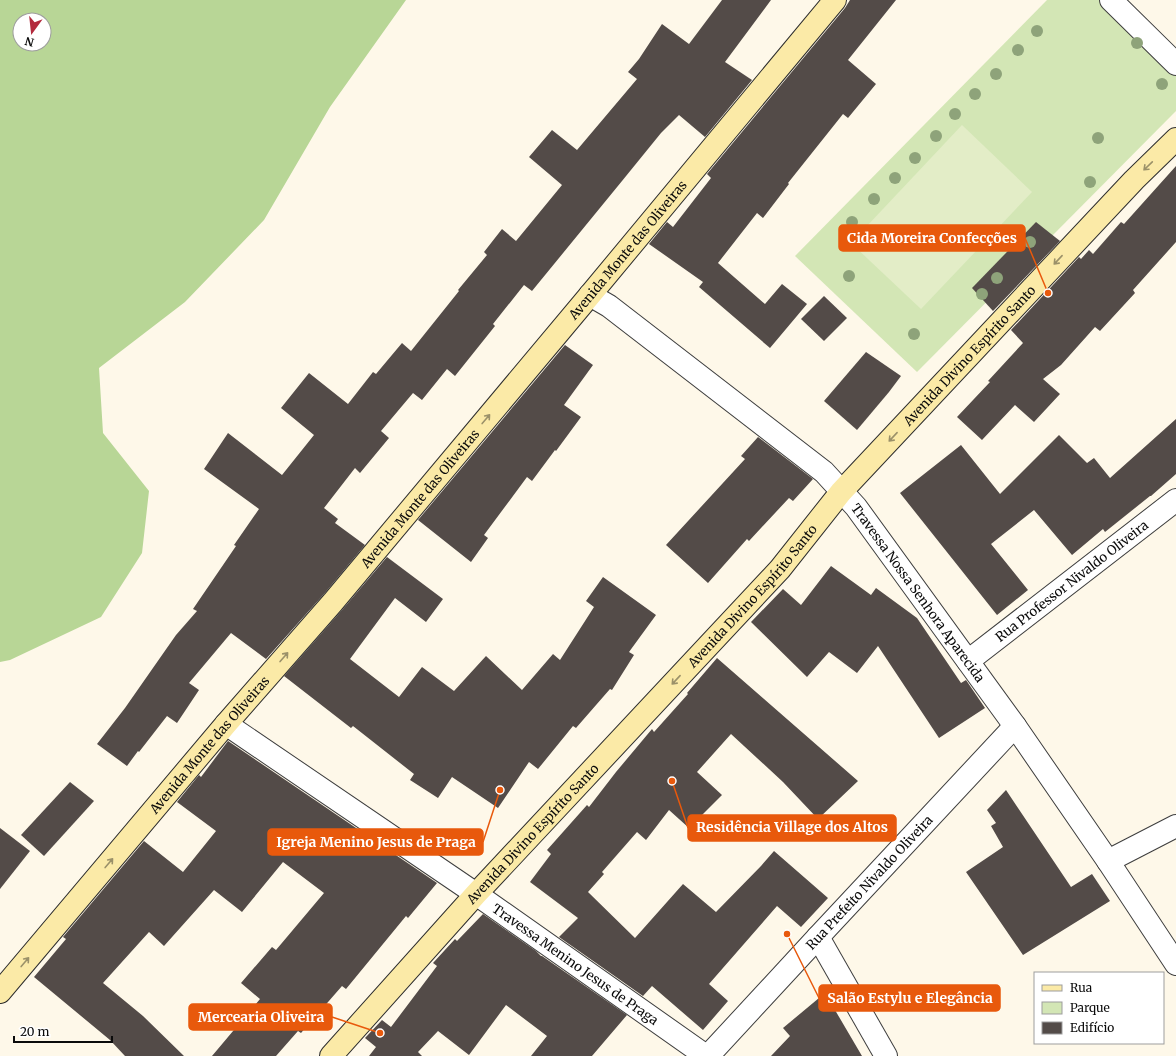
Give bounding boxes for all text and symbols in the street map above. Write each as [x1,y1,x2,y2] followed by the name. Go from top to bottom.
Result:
[12,12,52,52] north arrow
[23,34,35,50] text: N
[1143,162,1153,171] one-way arrow
[564,177,690,324] street label: Avenida Monte das Oliveiras
[839,225,1025,251] callout: Cida Moreira Confecções
[847,229,1017,247] text: Cida Moreira Confecções
[1054,255,1063,265] one-way arrow
[899,282,1039,430] street label: Avenida Divino Espírito Santo
[482,414,491,425] one-way arrow
[356,425,483,572] street label: Avenida Monte das Oliveiras
[888,432,897,442] one-way arrow
[848,500,989,686] street label: Travessa Nossa Senhora Aparecida
[992,516,1151,645] street label: Rua Professor Nivaldo Oliveira
[683,521,821,672] street label: Avenida Divino Espírito Santo
[280,652,289,663] one-way arrow
[145,672,273,818] street label: Avenida Monte das Oliveiras
[671,675,681,685] one-way arrow
[462,760,602,908] street label: Avenida Divino Espírito Santo
[802,811,936,953] street label: Rua Prefeito Nivaldo Oliveira
[688,815,896,841] callout: Residência Village dos Altos
[696,818,888,836] text: Residência Village dos Altos
[268,829,483,855] callout: Igreja Menino Jesus de Praga
[276,833,476,851] text: Igreja Menino Jesus de Praga
[105,857,114,868] one-way arrow
[489,900,662,1028] street label: Travessa Menino Jesus de Praga
[21,957,30,967] one-way arrow
[1034,972,1164,1044] legend
[1070,980,1093,995] text: Rua
[819,985,1000,1011] callout: Salão Estylu e Elegância
[827,989,993,1007] text: Salão Estylu e Elegância
[1070,1000,1110,1015] text: Parque
[189,1004,332,1030] callout: Mercearia Oliveira
[198,1008,324,1026] text: Mercearia Oliveira
[14,1018,112,1044] scale bar
[1070,1020,1114,1035] text: Edifício
[20,1024,49,1039] text: 20 m

